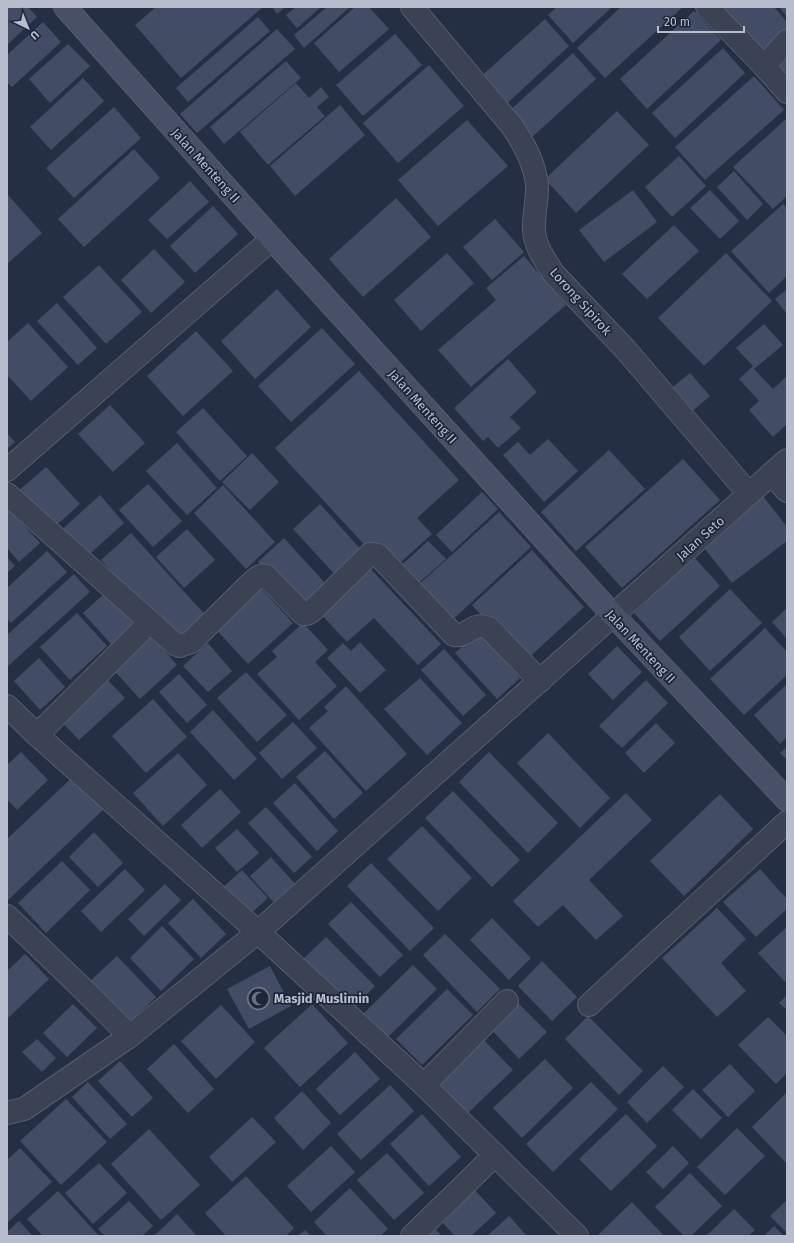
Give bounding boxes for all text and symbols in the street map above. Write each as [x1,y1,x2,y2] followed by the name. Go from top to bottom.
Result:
[8,8,48,48] north arrow
[658,8,744,34] scale bar
[664,15,690,29] text: 20 m
[27,28,42,42] text: U
[168,125,243,206] street label: Jalan Menteng II
[547,265,615,338] street label: Lorong Sipirok
[385,366,460,447] street label: Jalan Menteng II
[673,513,727,564] street label: Jalan Seto
[603,607,678,686] street label: Jalan Menteng II
[246,985,272,1011] mosque icon: Masjid Muslimin
[274,991,369,1006] place label: Masjid Muslimin

